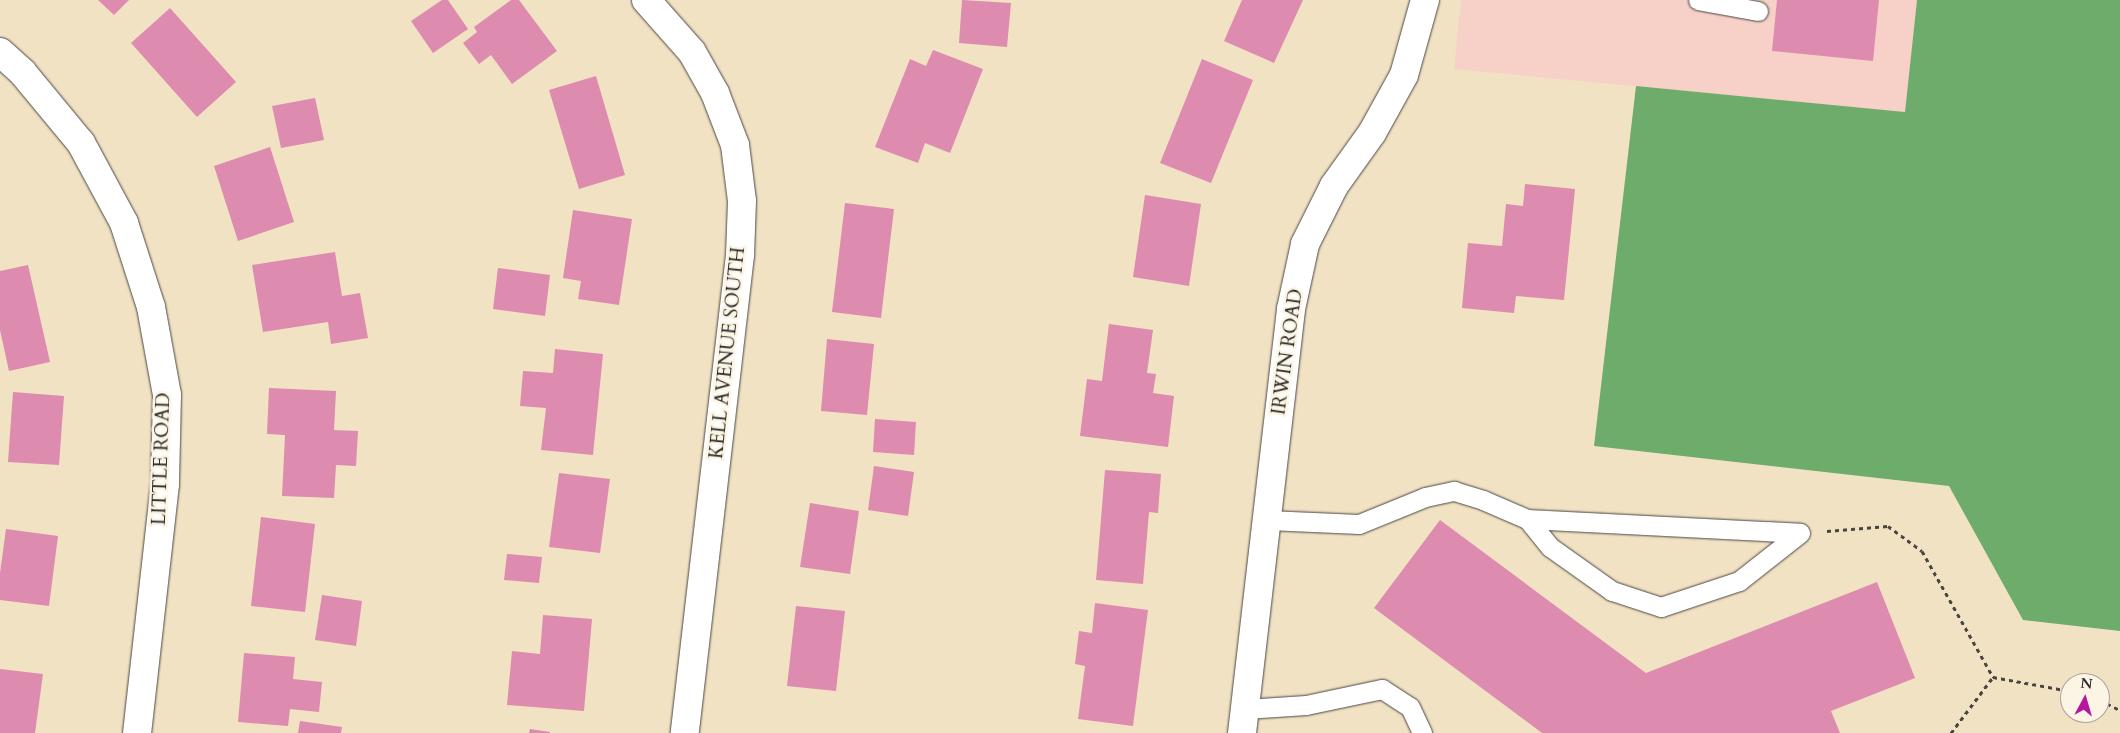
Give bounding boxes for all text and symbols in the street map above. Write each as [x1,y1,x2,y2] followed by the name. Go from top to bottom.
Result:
[706,246,750,460] street label: KELL AVENUE SOUTH
[1268,288,1308,416] street label: IRWIN ROAD
[148,392,176,526] street label: LITTLE ROAD
[2060,673,2110,723] north arrow
[2079,673,2094,694] text: N

